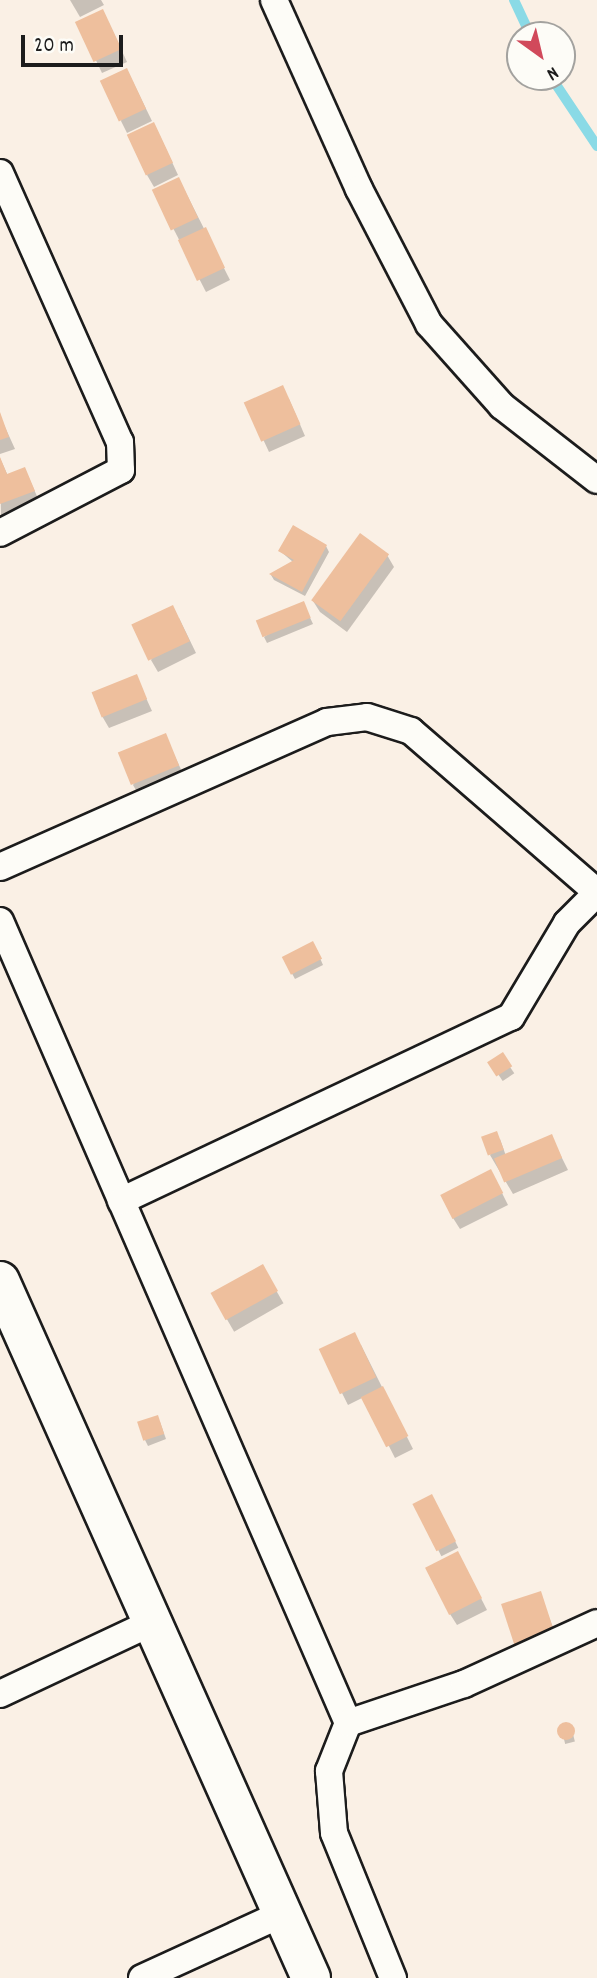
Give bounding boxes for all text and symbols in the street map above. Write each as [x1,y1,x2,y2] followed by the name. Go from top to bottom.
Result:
[24,21,126,65] scale bar
[506,21,576,91] north arrow
[34,32,74,62] text: 20 m
[540,58,563,86] text: N

